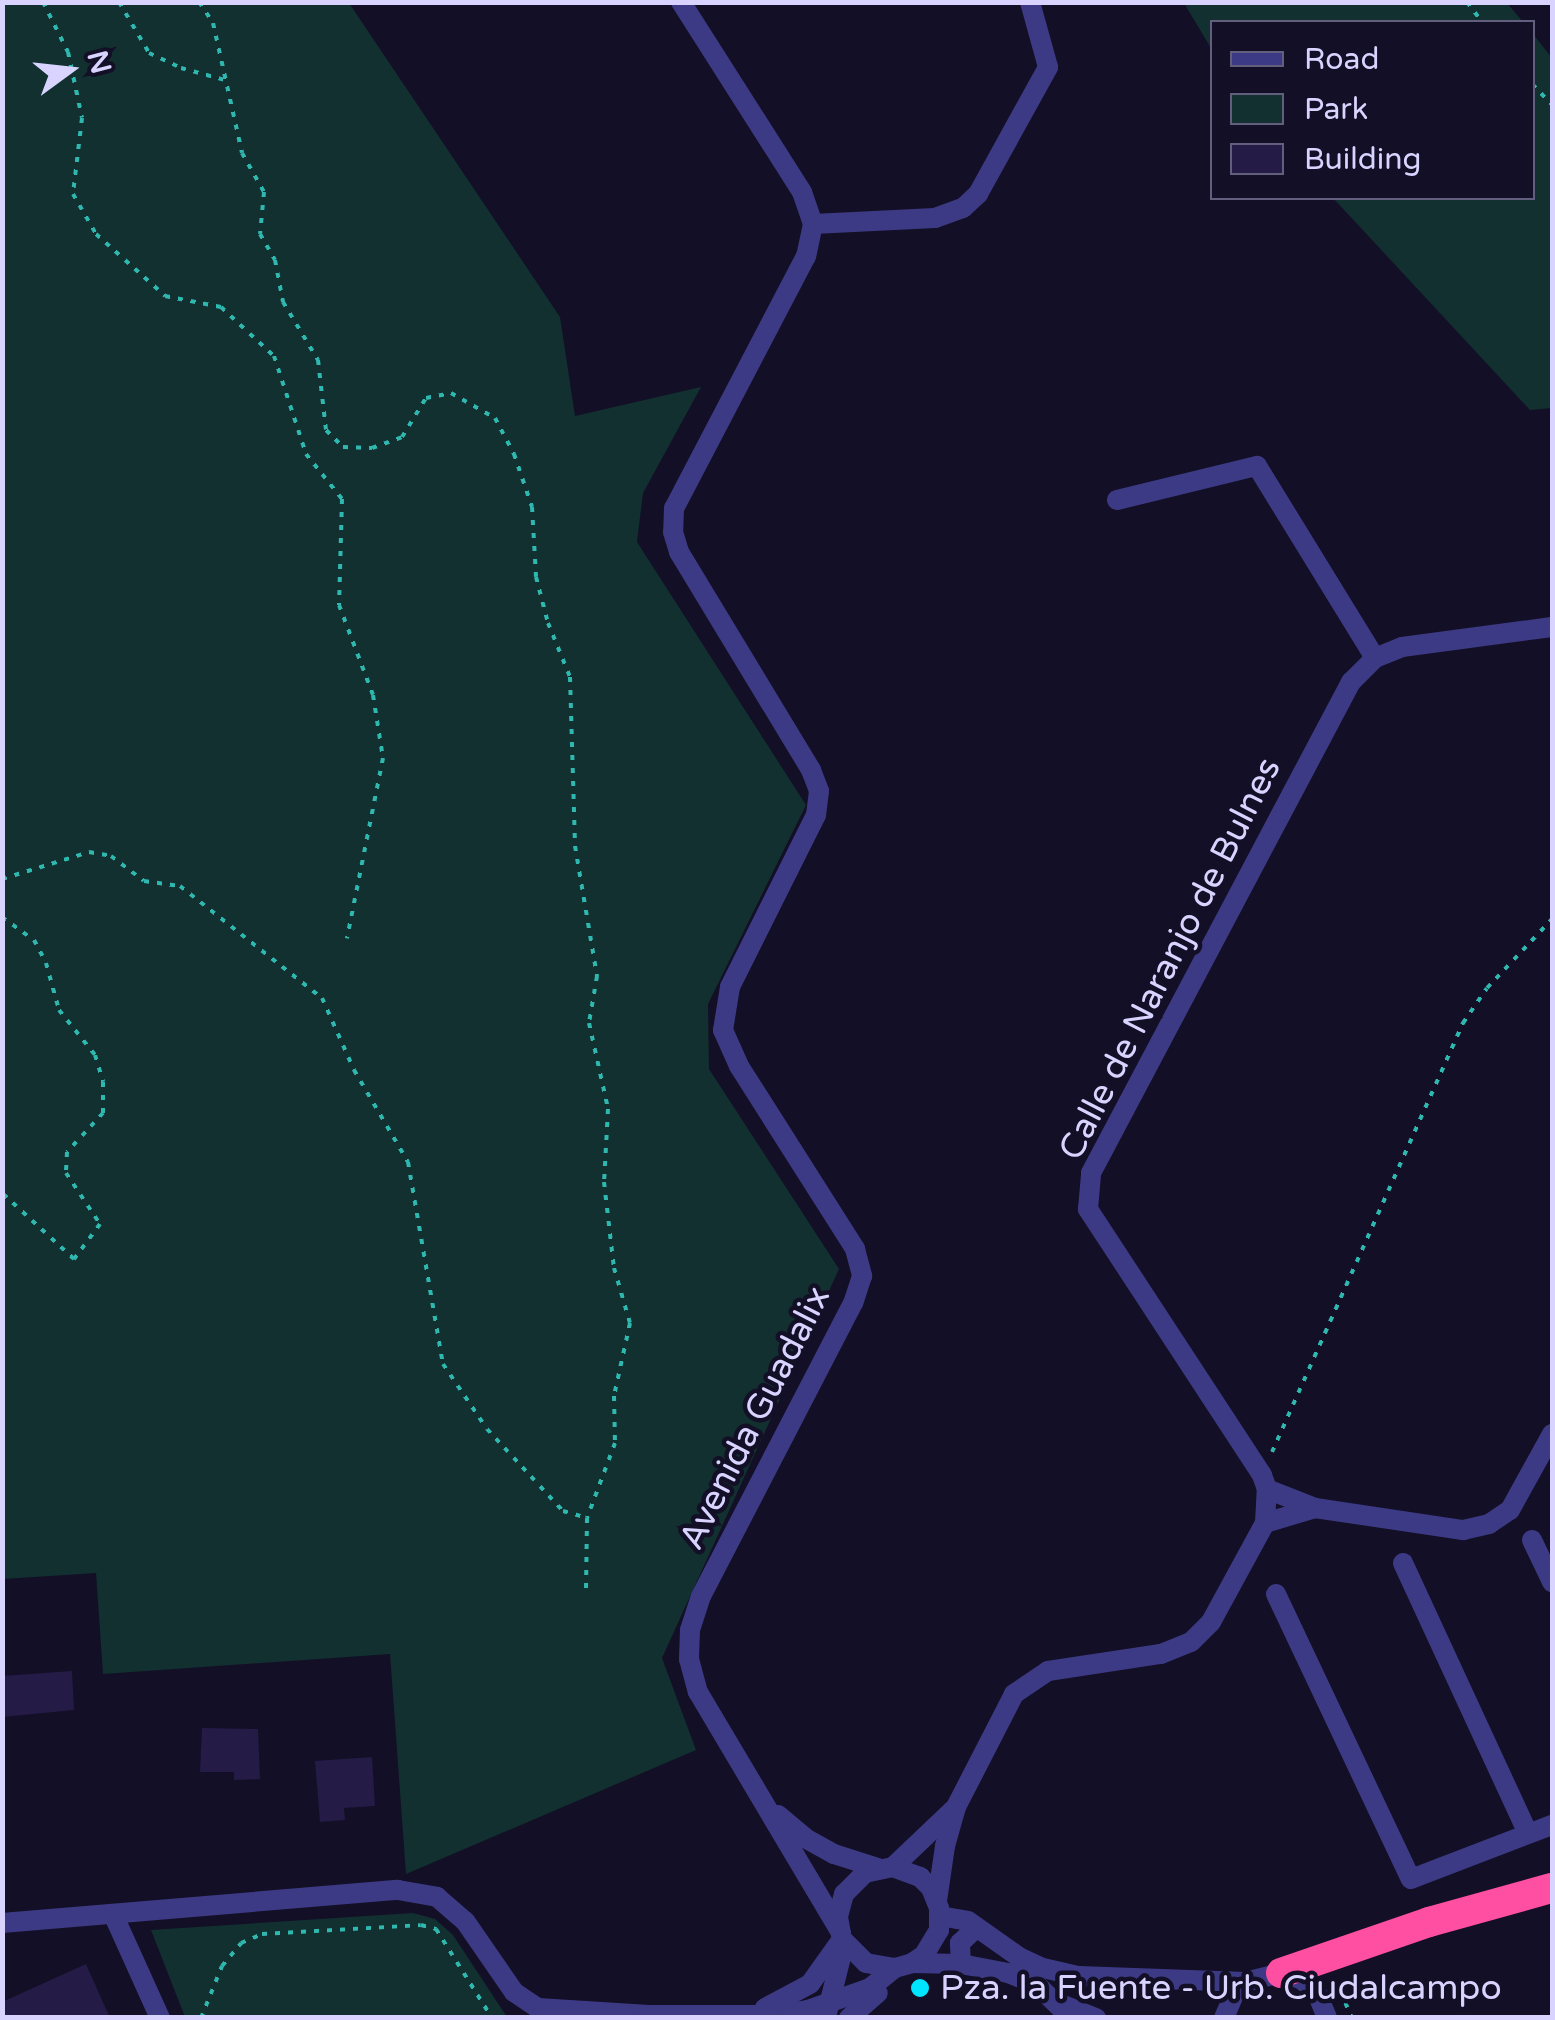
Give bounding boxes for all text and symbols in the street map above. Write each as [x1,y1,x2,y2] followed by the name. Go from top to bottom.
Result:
[20,20,120,120] north arrow
[1210,20,1535,200] legend
[1304,41,1379,78] text: Road
[80,47,118,77] text: N
[1304,91,1368,128] text: Park
[1304,141,1421,178] text: Building
[1050,751,1290,1167] street label: Calle de Naranjo de Bulnes
[671,1280,839,1556] street label: Avenida Guadalix
[940,1967,1502,2009] place label: Pza. la Fuente - Urb. Ciudalcampo
[909,1977,931,1999] marker: Pza. la Fuente - Urb. Ciudalcampo

